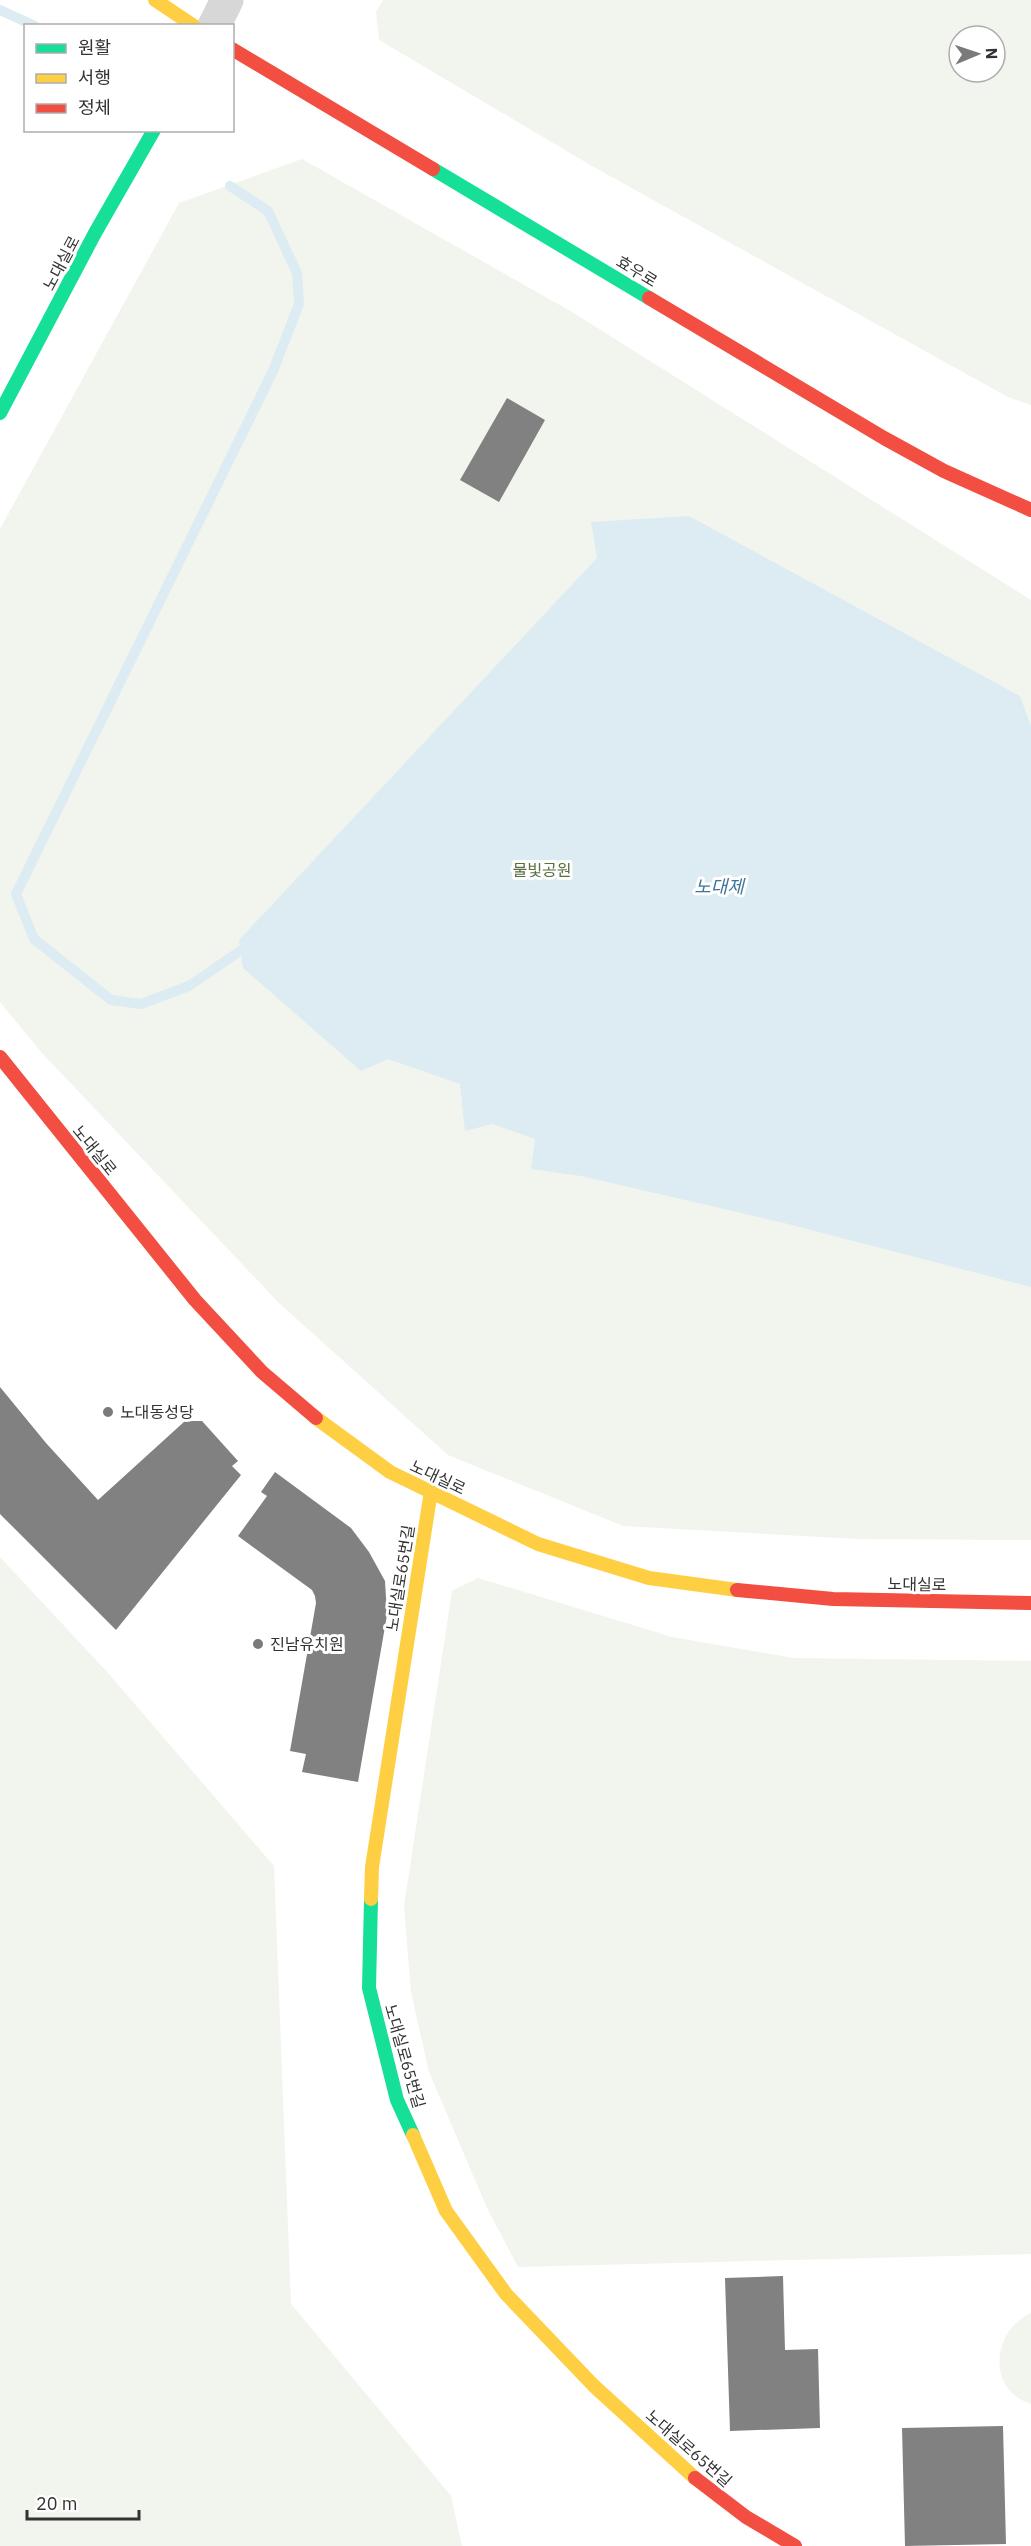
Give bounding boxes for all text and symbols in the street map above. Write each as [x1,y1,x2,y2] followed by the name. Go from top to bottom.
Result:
[24,24,234,132] legend
[947,24,1007,84] north arrow
[78,36,111,59] text: 원활
[982,47,1002,60] text: N
[78,66,111,89] text: 서행
[78,96,111,119] text: 정체
[38,232,84,294] street label: 노대실로
[613,251,661,291] street label: 효우로
[513,860,571,880] park label: 물빛공원
[694,875,746,898] water label: 노대제
[69,1121,121,1179] street label: 노대실로
[120,1402,194,1422] place label: 노대동성당
[101,1405,115,1419] marker: 노대동성당
[407,1455,469,1499] street label: 노대실로
[382,1523,418,1633] street label: 노대실로65번길
[887,1573,947,1595] street label: 노대실로
[270,1634,344,1654] place label: 진남유치원
[251,1637,265,1651] marker: 진남유치원
[381,2002,429,2110] street label: 노대실로65번길
[642,2405,736,2491] street label: 노대실로65번길
[27,2483,140,2521] scale bar
[36,2492,78,2515] text: 20 m

